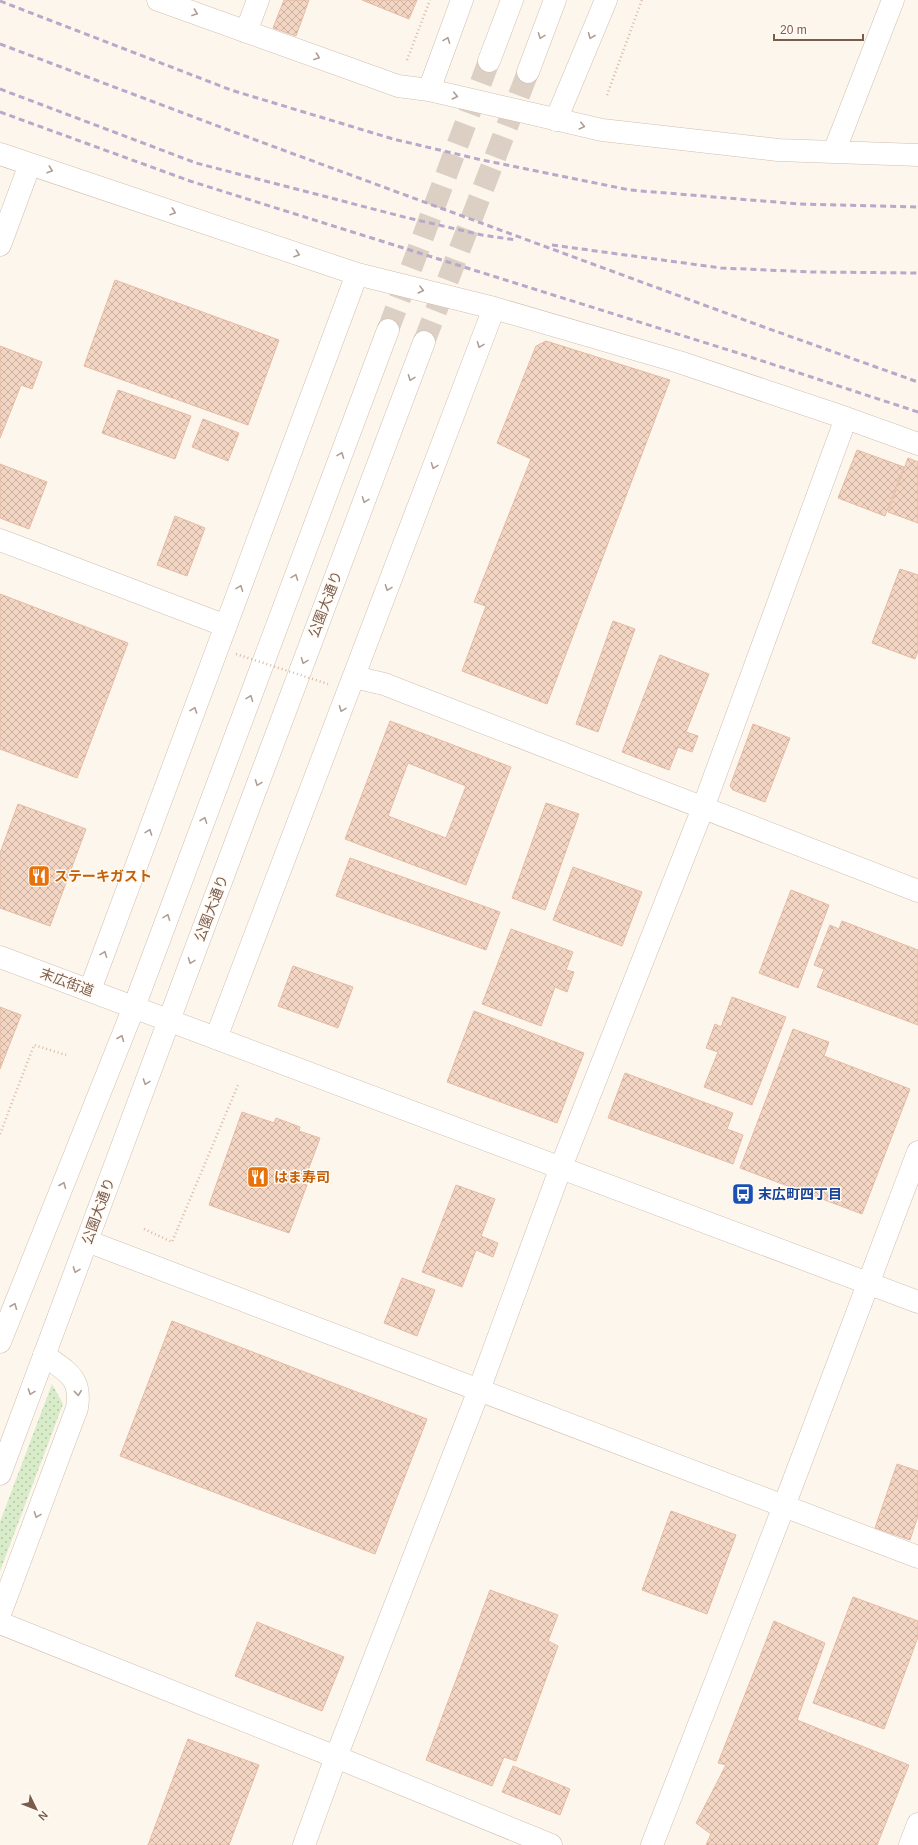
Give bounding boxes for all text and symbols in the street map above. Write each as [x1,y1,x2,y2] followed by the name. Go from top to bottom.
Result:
[191,9,198,17] one-way arrow
[774,16,863,42] scale bar
[780,23,807,37] text: 20 m
[587,32,595,39] one-way arrow
[538,33,546,40] one-way arrow
[443,37,451,44] one-way arrow
[313,52,320,61] one-way arrow
[452,92,458,100] one-way arrow
[578,121,585,129] one-way arrow
[47,166,54,174] one-way arrow
[170,207,177,216] one-way arrow
[293,249,300,257] one-way arrow
[418,285,425,294] one-way arrow
[476,341,484,348] one-way arrow
[407,375,415,382] one-way arrow
[336,451,344,458] one-way arrow
[430,463,438,470] one-way arrow
[361,497,369,504] one-way arrow
[305,568,345,640] street label: 公園大通り
[291,573,299,580] one-way arrow
[384,584,392,591] one-way arrow
[235,585,243,592] one-way arrow
[301,657,309,664] one-way arrow
[245,695,253,702] one-way arrow
[338,706,346,713] one-way arrow
[190,707,198,714] one-way arrow
[255,779,263,786] one-way arrow
[199,817,207,824] one-way arrow
[144,828,152,835] one-way arrow
[26,863,52,889] restaurant icon: ステーキガスト
[54,868,152,884] place label: ステーキガスト
[191,872,231,944] street label: 公園大通り
[163,913,171,920] one-way arrow
[99,950,107,957] one-way arrow
[187,957,196,964] one-way arrow
[38,965,96,999] street label: 末広街道
[117,1035,125,1042] one-way arrow
[142,1079,150,1086] one-way arrow
[245,1164,271,1190] restaurant icon: はま寿司
[274,1169,330,1185] place label: はま寿司
[79,1175,117,1247] street label: 公園大通り
[730,1181,756,1207] bus stop icon: 末広町四丁目
[58,1182,66,1189] one-way arrow
[758,1186,842,1202] place label: 末広町四丁目
[72,1266,80,1273] one-way arrow
[10,1302,18,1309] one-way arrow
[27,1388,35,1395] one-way arrow
[73,1390,82,1396] one-way arrow
[34,1512,42,1519] one-way arrow
[16,1789,56,1829] north arrow
[36,1809,50,1823] text: N

